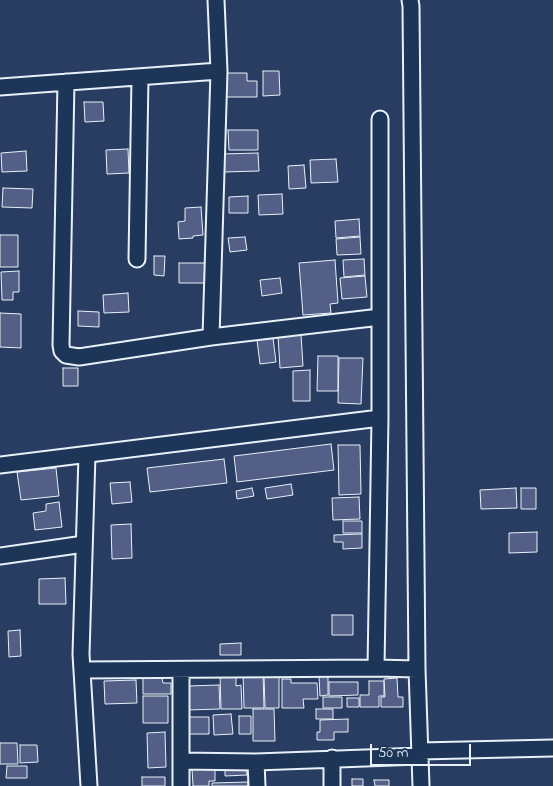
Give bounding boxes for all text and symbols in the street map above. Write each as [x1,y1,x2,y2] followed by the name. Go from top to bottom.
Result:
[373,734,474,766] scale bar
[378,742,408,764] text: 50 m

